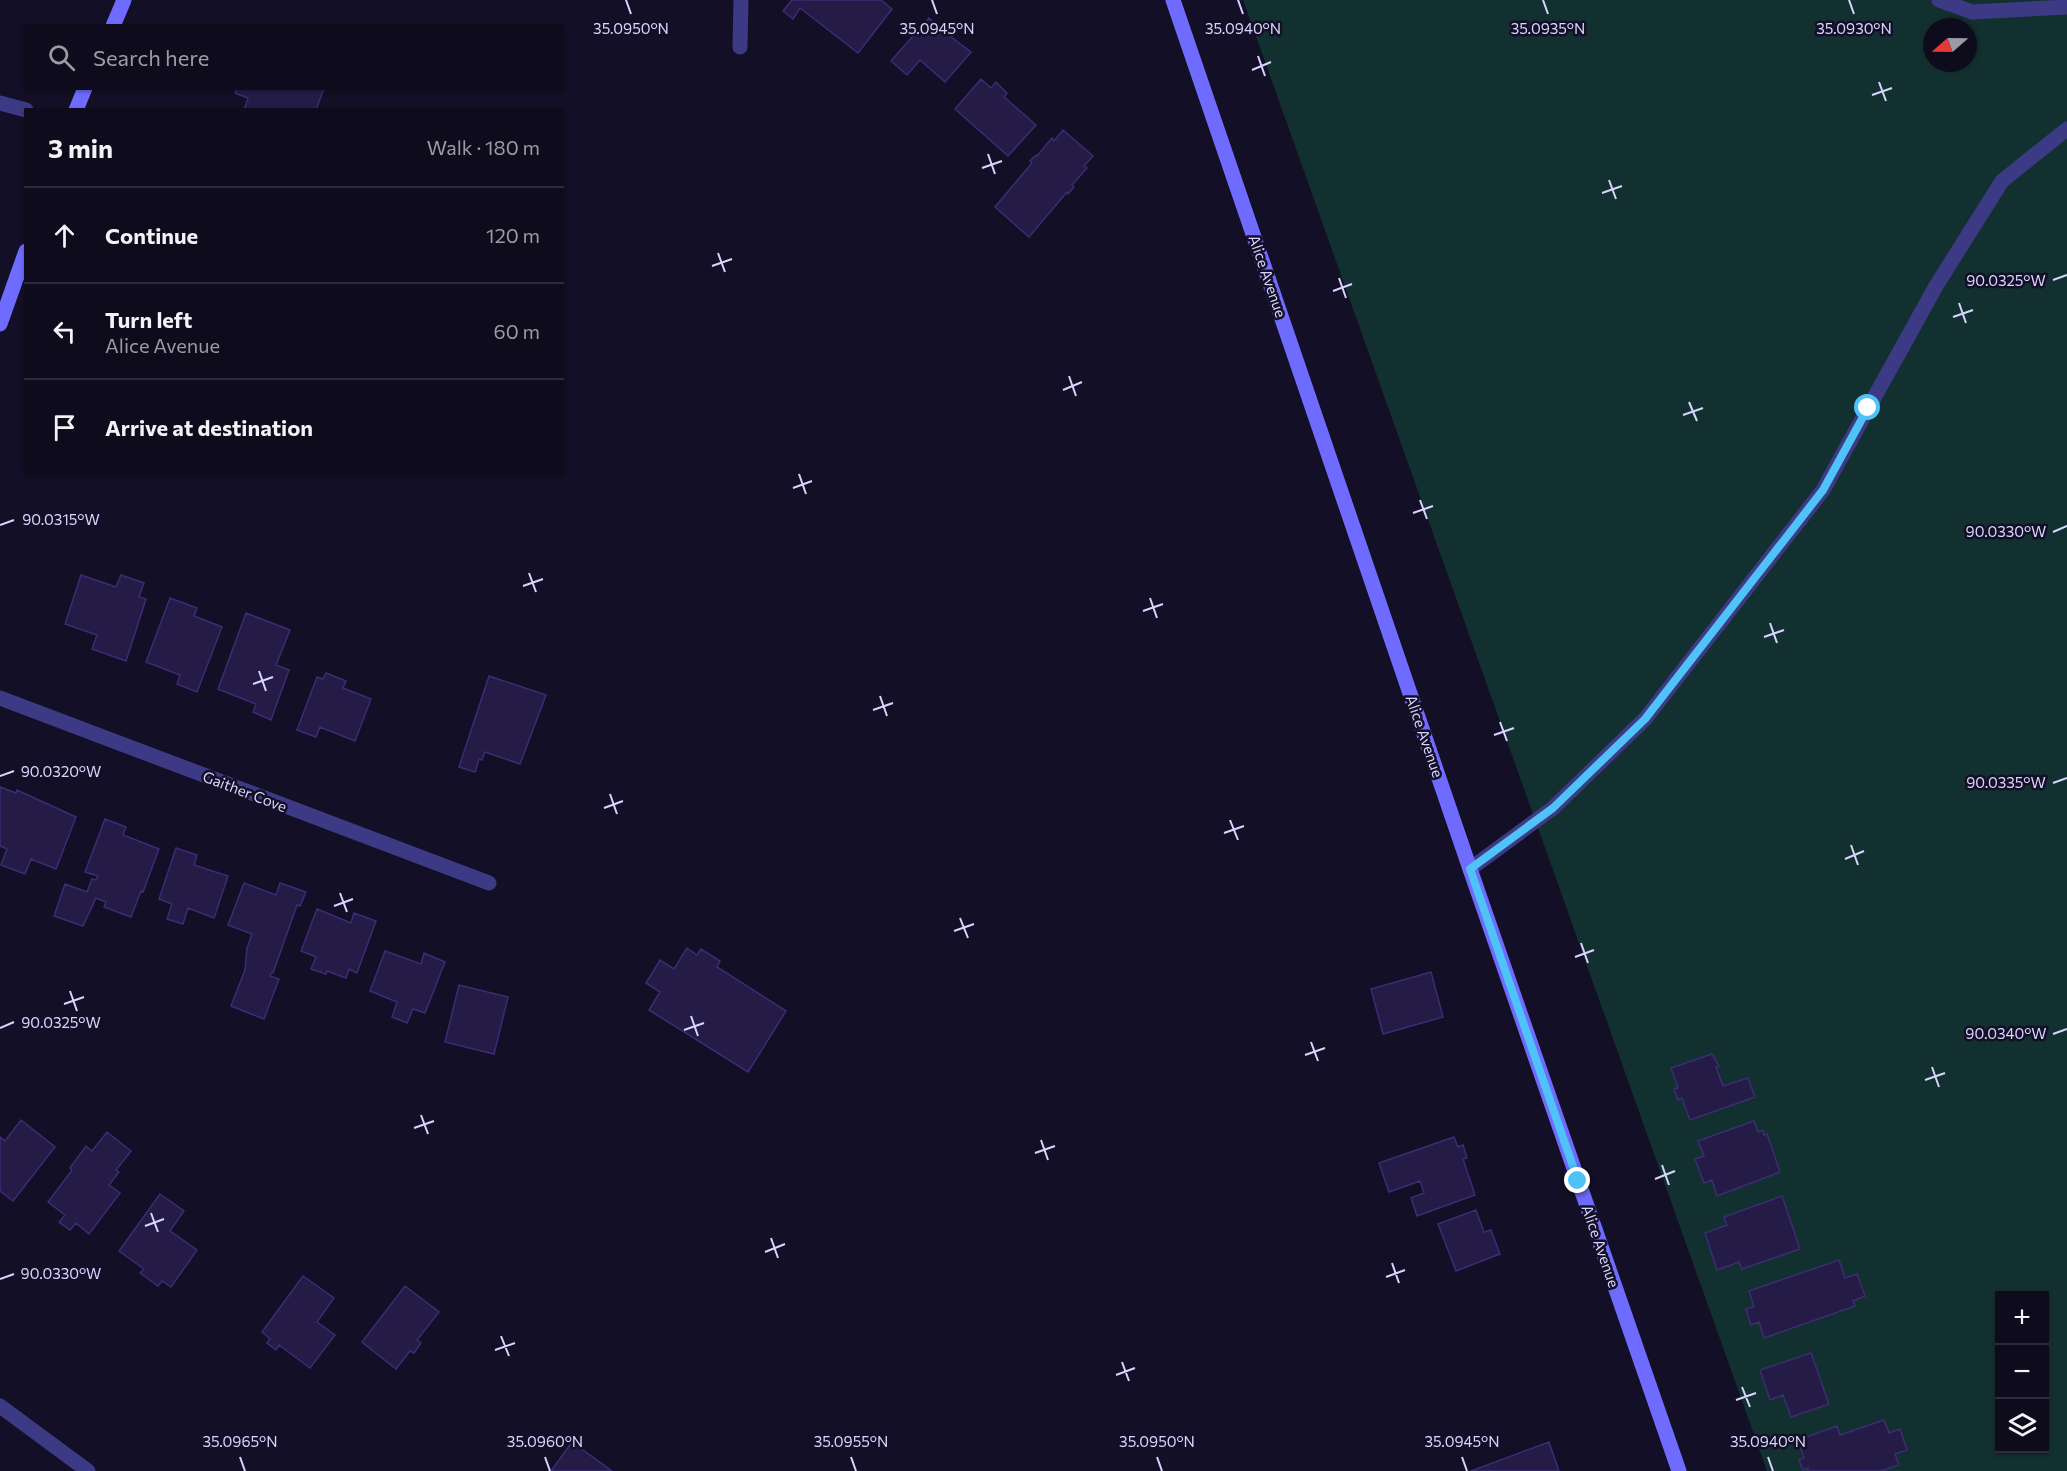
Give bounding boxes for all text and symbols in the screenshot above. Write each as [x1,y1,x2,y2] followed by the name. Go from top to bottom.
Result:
[1923,18,1977,72] north arrow
[593,19,669,37] text: 35.0950°N
[899,19,975,37] text: 35.0945°N
[1205,19,1281,37] text: 35.0940°N
[1511,19,1585,37] text: 35.0935°N
[1816,19,1892,37] text: 35.0930°N
[24,24,564,90] search box
[45,41,78,74] icon: search
[93,44,209,71] text: Search here
[48,132,113,163] text: 3 min
[427,135,540,159] text: Walk · 180 m
[48,219,81,252] icon: ahead
[105,222,198,249] text: Continue
[486,223,540,247] text: 120 m
[1245,232,1291,320] street label: Alice Avenue
[1966,271,2046,289] text: 90.0325°W
[105,306,192,333] text: Turn left
[48,315,81,348] icon: left
[494,319,540,343] text: 60 m
[105,333,220,357] text: Alice Avenue
[1854,394,1880,420] route start
[48,411,81,444] icon: arrive
[105,414,313,441] text: Arrive at destination
[22,510,100,528] text: 90.0315°W
[1966,522,2046,540] text: 90.0330°W
[1402,692,1448,780] street label: Alice Avenue
[21,762,101,780] text: 90.0320°W
[200,767,290,815] street label: Gaither Cove
[1966,773,2046,791] text: 90.0335°W
[21,1013,101,1031] text: 90.0325°W
[1965,1024,2047,1042] text: 90.0340°W
[1564,1167,1590,1193] route end
[1578,1202,1624,1290] street label: Alice Avenue
[21,1264,101,1282] text: 90.0330°W
[1995,1291,2049,1453] map controls
[1995,1291,2049,1345] button: +
[1995,1345,2049,1399] button: −
[1995,1399,2049,1453] button: layers
[202,1432,278,1450] text: 35.0965°N
[507,1432,583,1450] text: 35.0960°N
[814,1432,888,1450] text: 35.0955°N
[1119,1432,1195,1450] text: 35.0950°N
[1424,1432,1500,1450] text: 35.0945°N
[1730,1432,1806,1450] text: 35.0940°N

